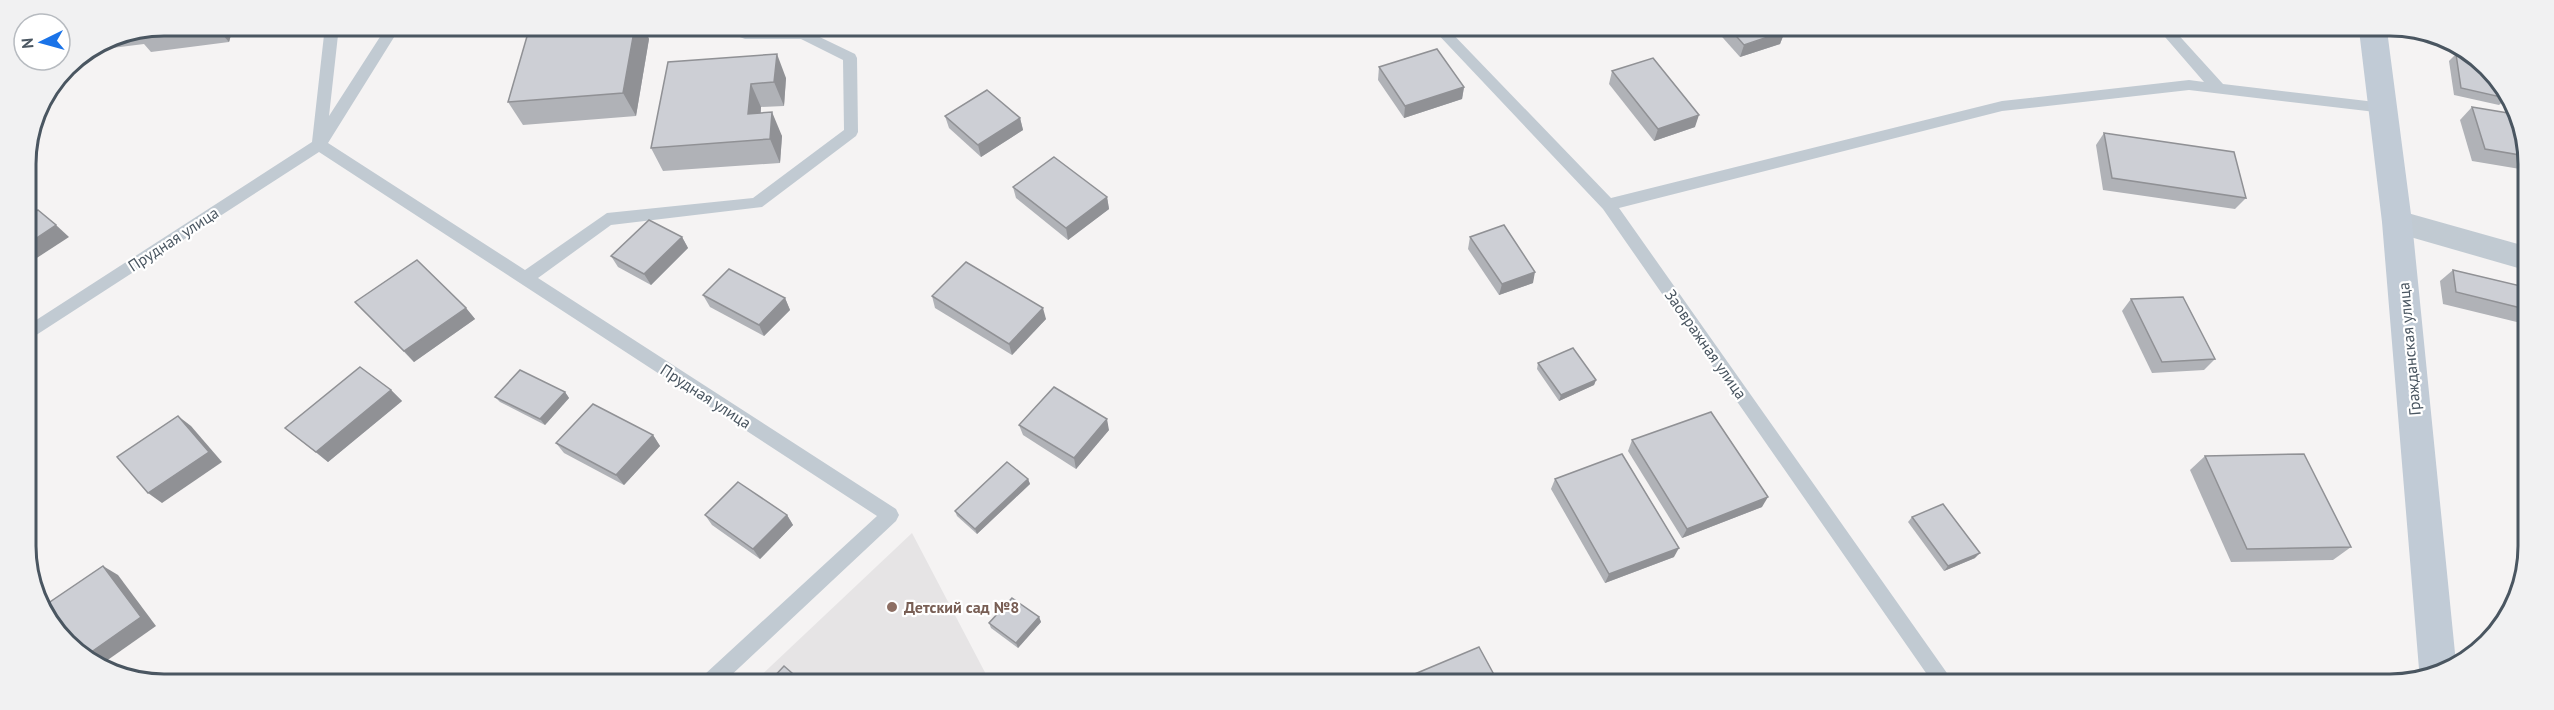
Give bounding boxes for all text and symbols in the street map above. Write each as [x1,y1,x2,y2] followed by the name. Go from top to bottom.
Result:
[12,12,72,72] north arrow
[17,37,37,49] text: N
[124,202,222,276] street label: Прудная улица
[2393,282,2425,416] street label: Гражданская улица
[1661,285,1751,403] street label: Заовражная улица
[657,359,755,433] street label: Прудная улица
[904,597,1019,617] place label: Детский сад №8
[885,600,899,614] marker: Детский сад №8

